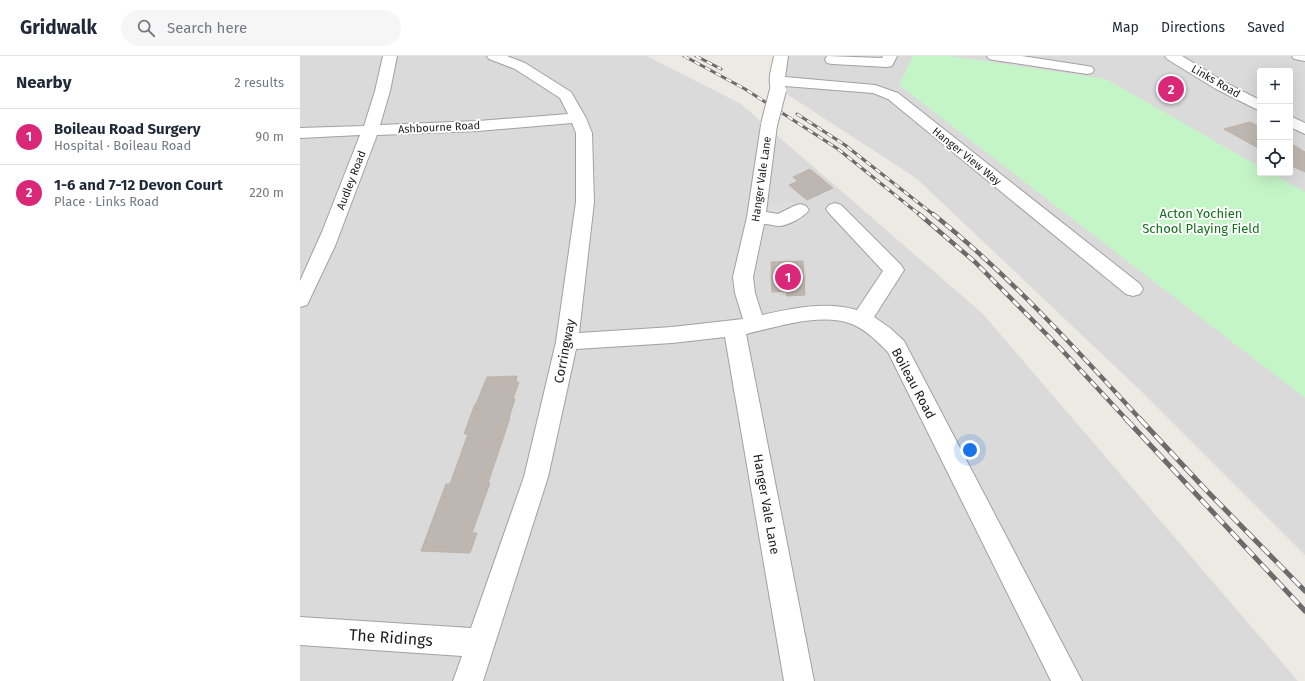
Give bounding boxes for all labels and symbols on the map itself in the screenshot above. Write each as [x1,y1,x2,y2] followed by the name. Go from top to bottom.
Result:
[1189,62,1242,101] street label: Links Road
[1158,74,1184,104] pin: 2
[398,119,480,136] street label: Ashbourne Road
[930,125,1004,188] street label: Hanger View Way
[749,136,774,223] street label: Hanger Vale Lane
[334,149,369,212] street label: Audley Road
[1142,206,1260,236] park label: Acton Yochien School Playing Field
[775,262,801,292] pin: 1
[551,317,578,384] street label: Corringway
[889,345,938,421] street label: Boileau Road
[960,440,980,460] your location
[750,453,783,555] street label: Hanger Vale Lane
[348,625,433,650] street label: The Ridings

